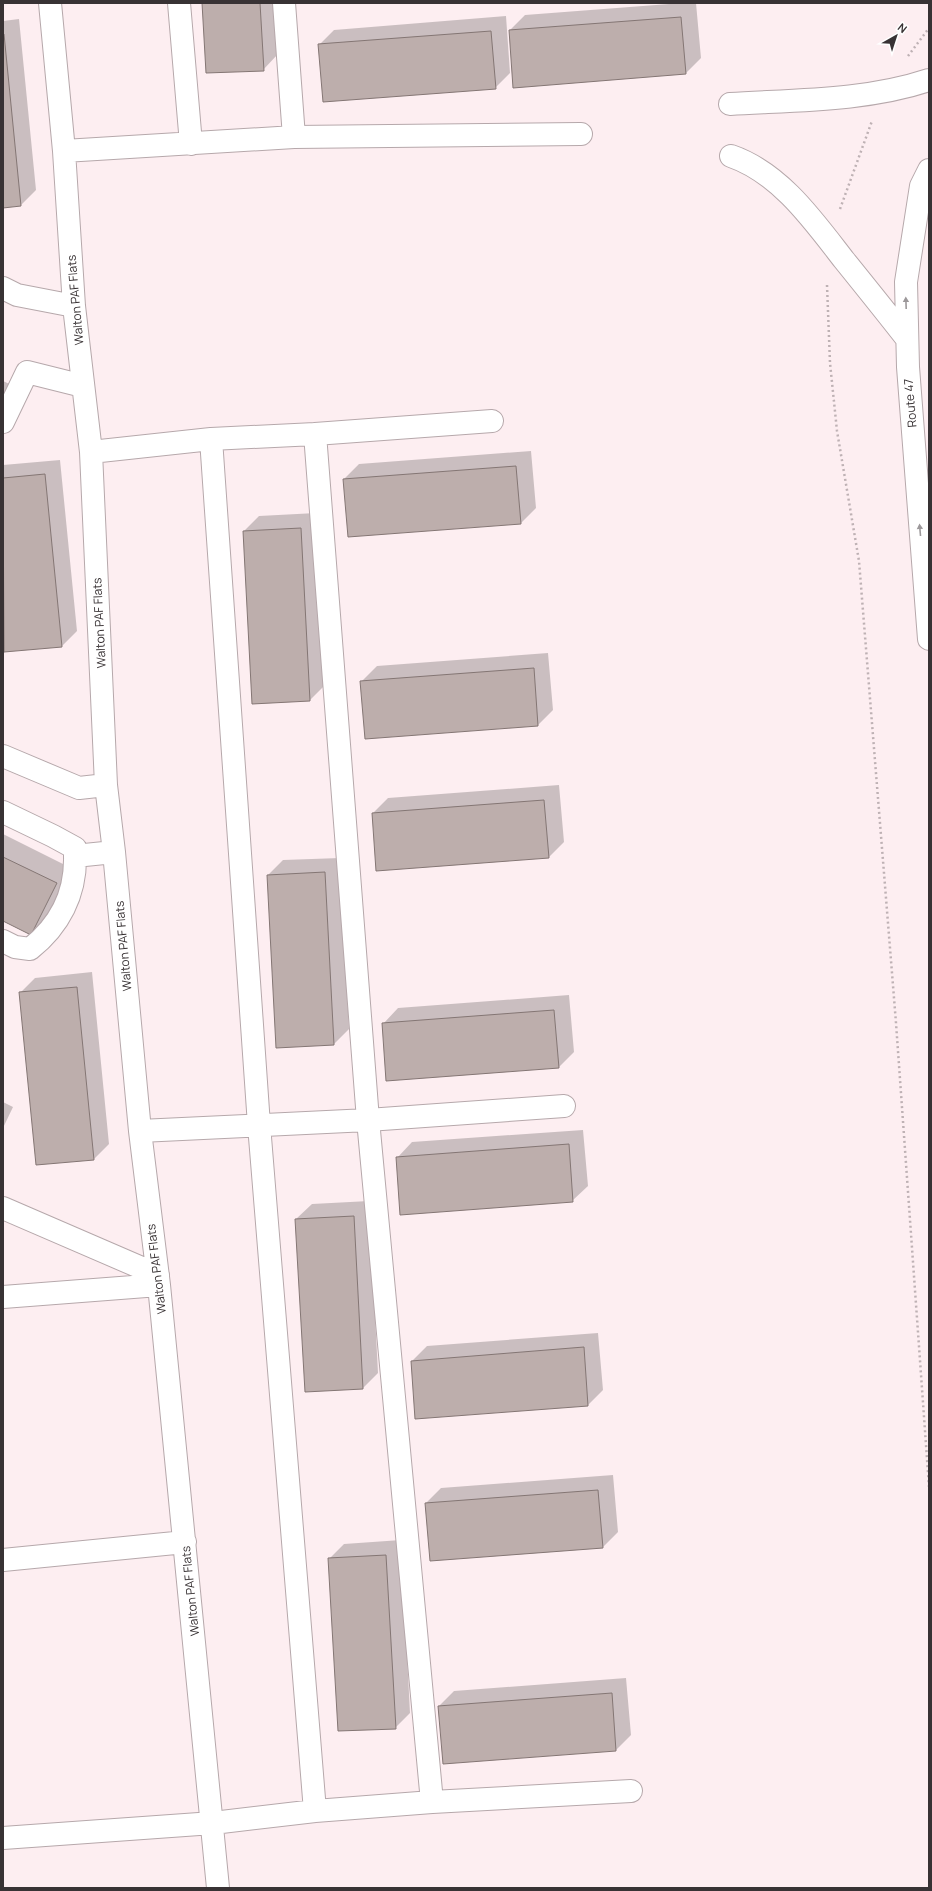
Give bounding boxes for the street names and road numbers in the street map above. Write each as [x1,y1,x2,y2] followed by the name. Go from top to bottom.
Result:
[63,254,87,346] street label: Walton PAF Flats
[899,378,921,428] street label: Route 47
[88,577,110,669] street label: Walton PAF Flats
[111,900,135,992] street label: Walton PAF Flats
[142,1223,170,1315] street label: Walton PAF Flats
[177,1545,203,1637] street label: Walton PAF Flats

